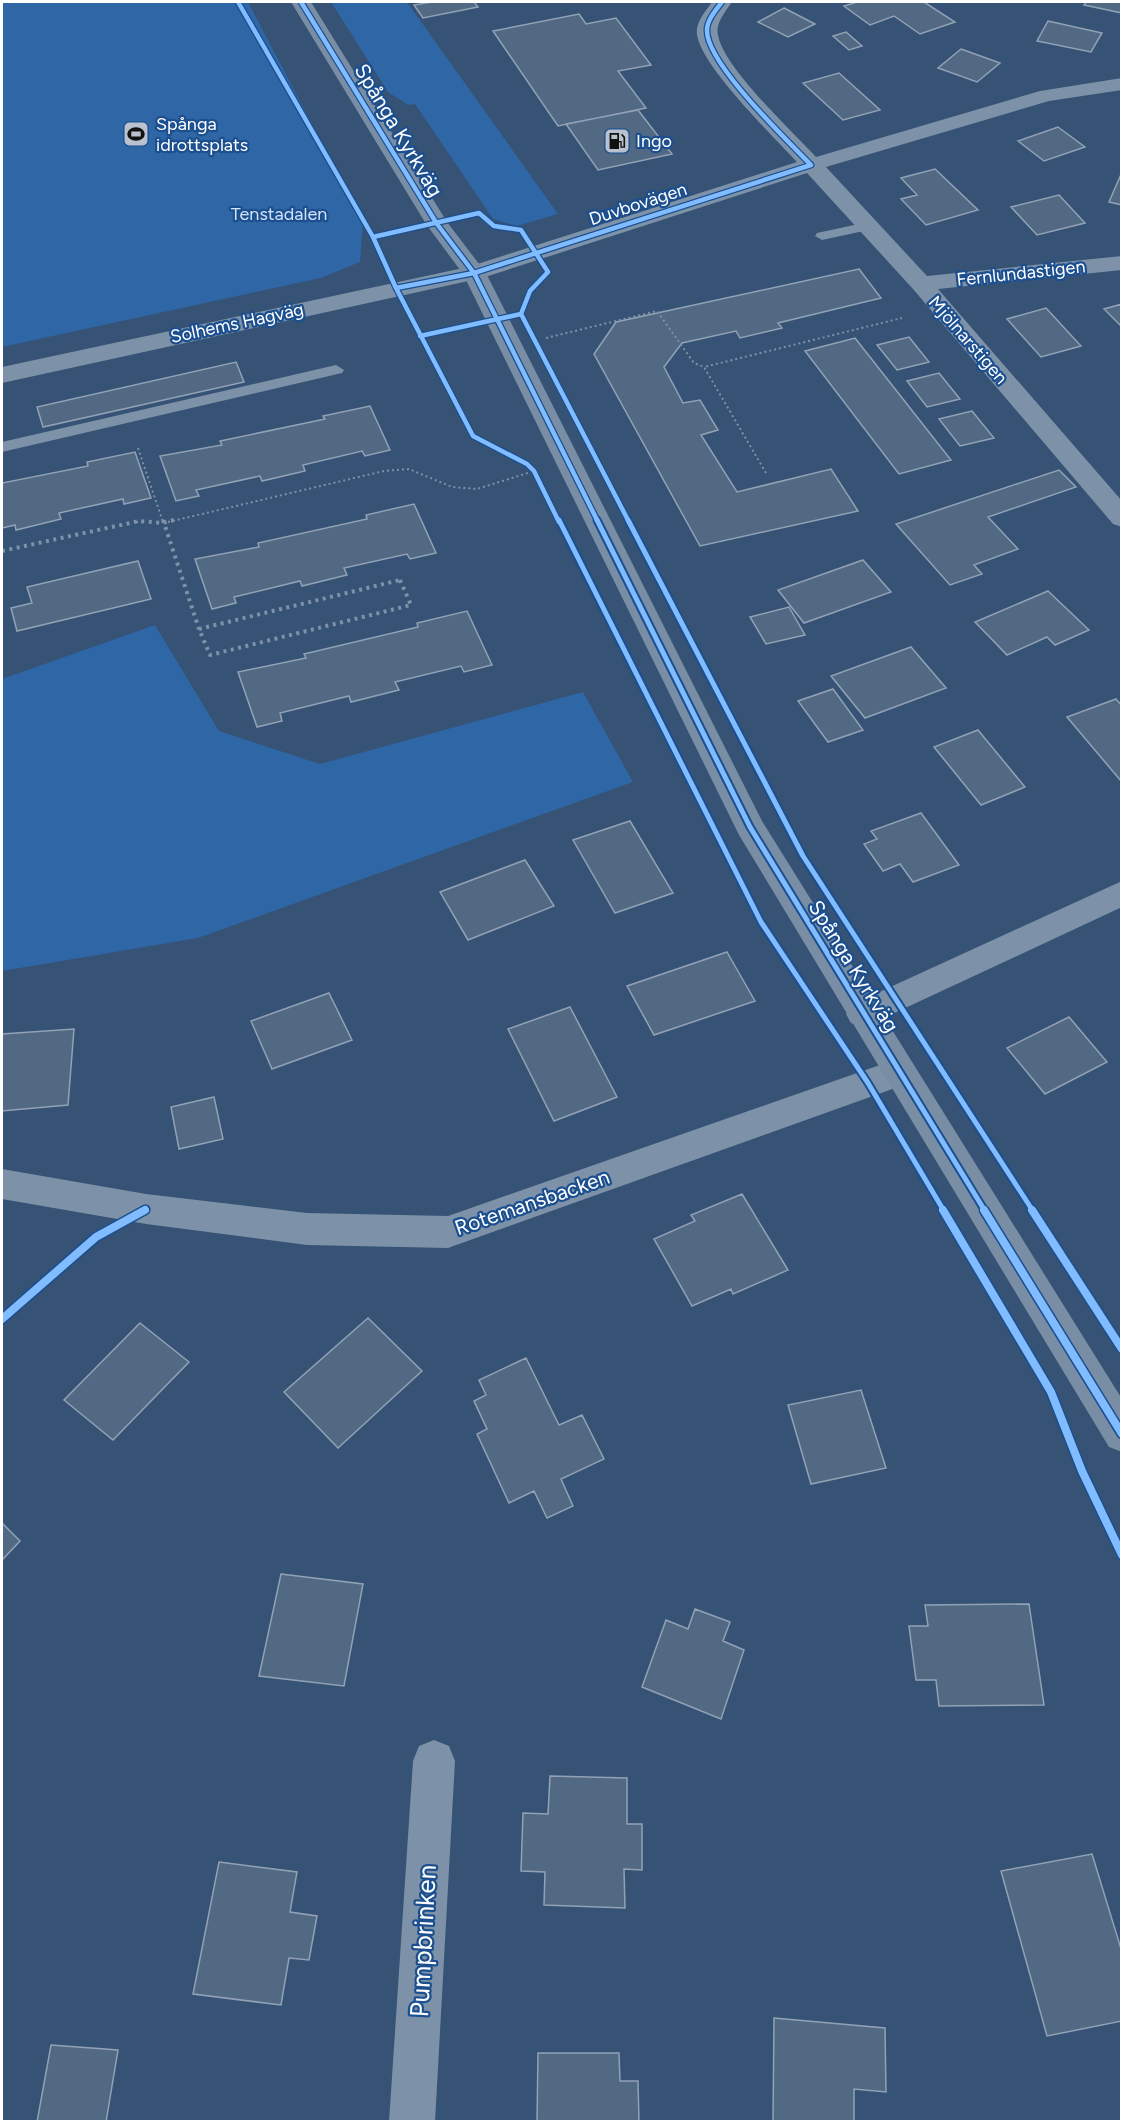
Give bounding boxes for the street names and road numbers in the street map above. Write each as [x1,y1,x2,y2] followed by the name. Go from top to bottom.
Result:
[349,59,449,201] street label: Spånga Kyrkväg
[586,178,690,230] street label: Duvbovägen
[956,255,1086,291] street label: Fernlundastigen
[924,291,1012,389] street label: Mjölnarstigen
[168,298,306,348] street label: Solhems Hagväg
[803,895,905,1037] street label: Spånga Kyrkväg
[451,1164,613,1240] street label: Rotemansbacken
[403,1864,443,2018] street label: Pumpbrinken

